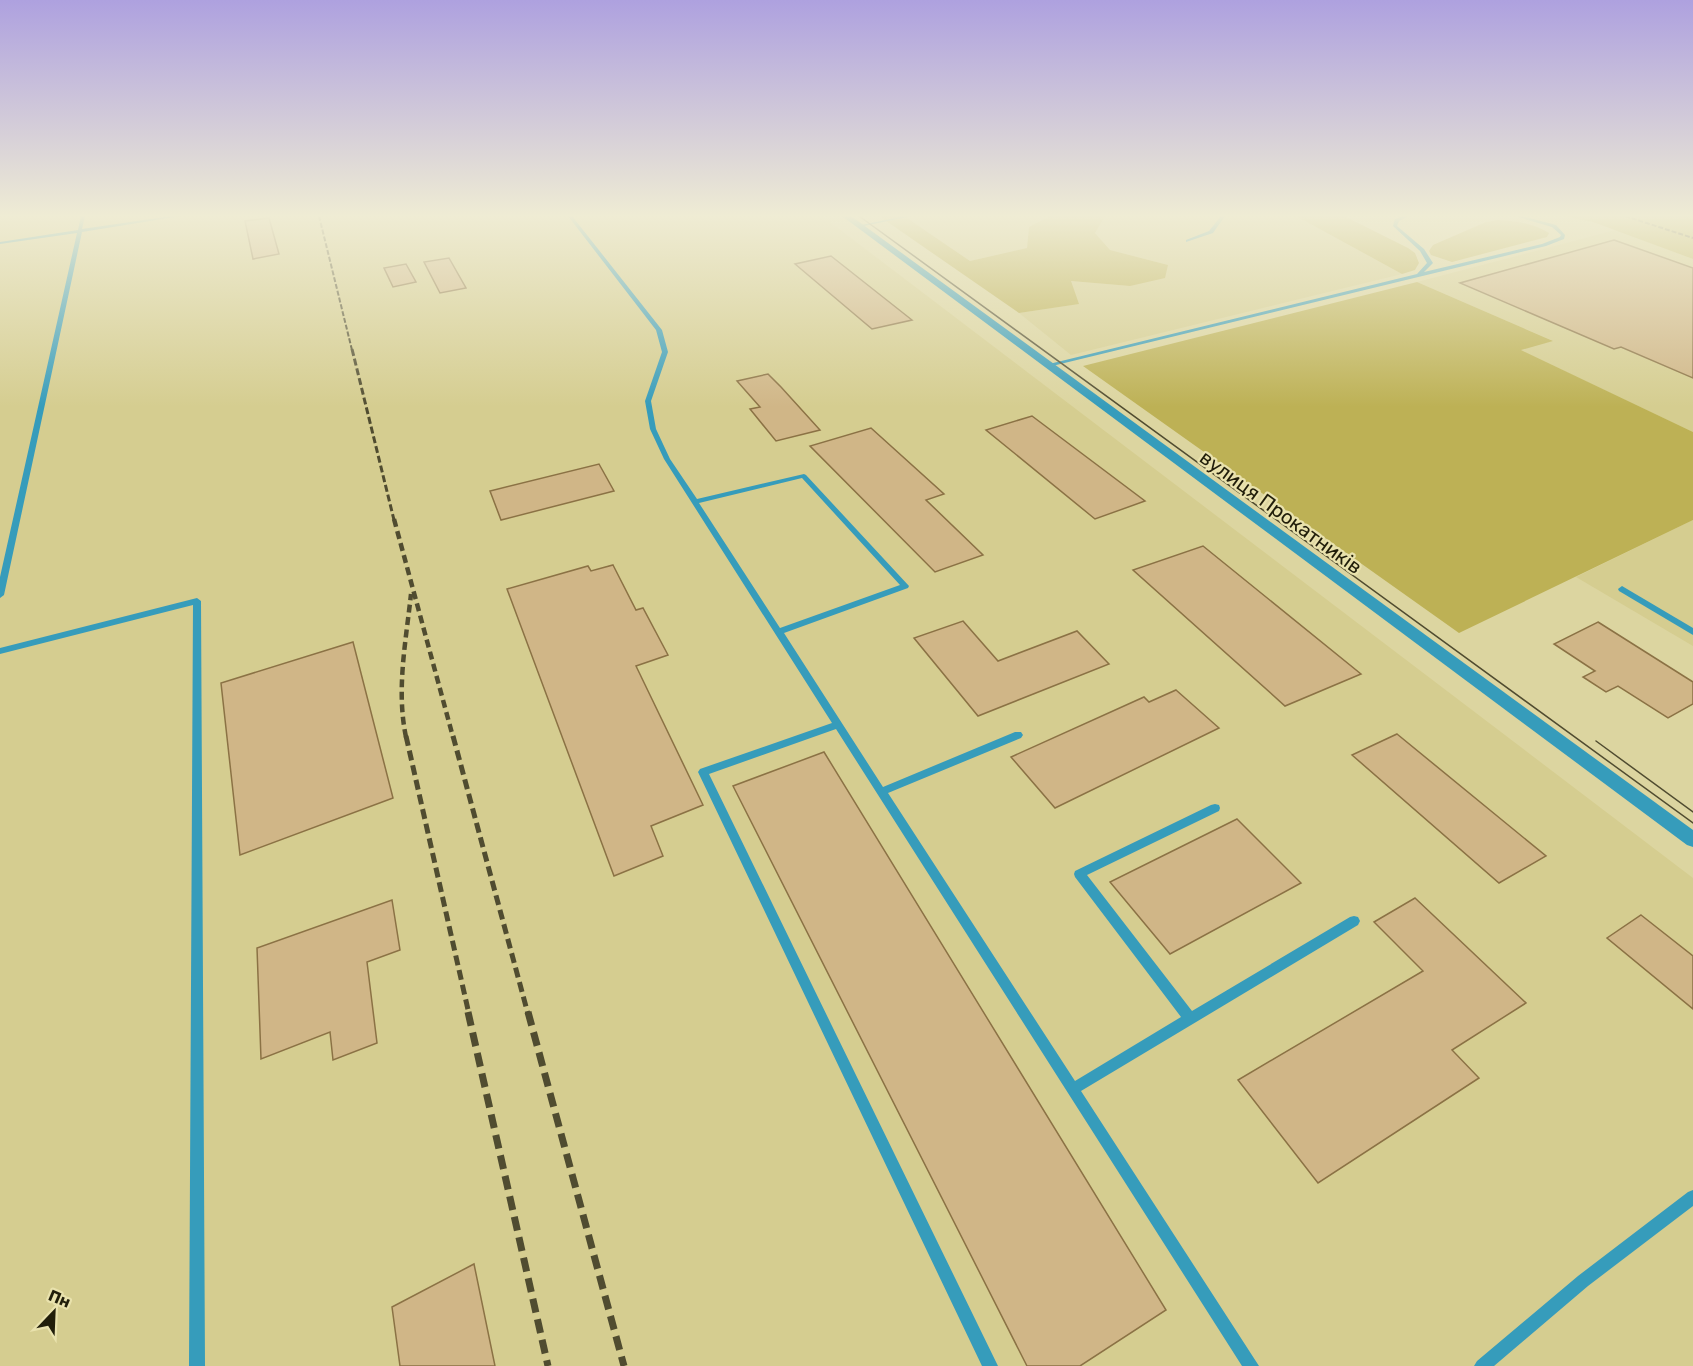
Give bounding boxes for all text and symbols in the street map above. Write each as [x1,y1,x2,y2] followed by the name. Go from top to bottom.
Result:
[1195,445,1367,579] street label: вулиця Прокатників
[24,1282,84,1342] north arrow
[46,1286,74,1312] text: Пн

